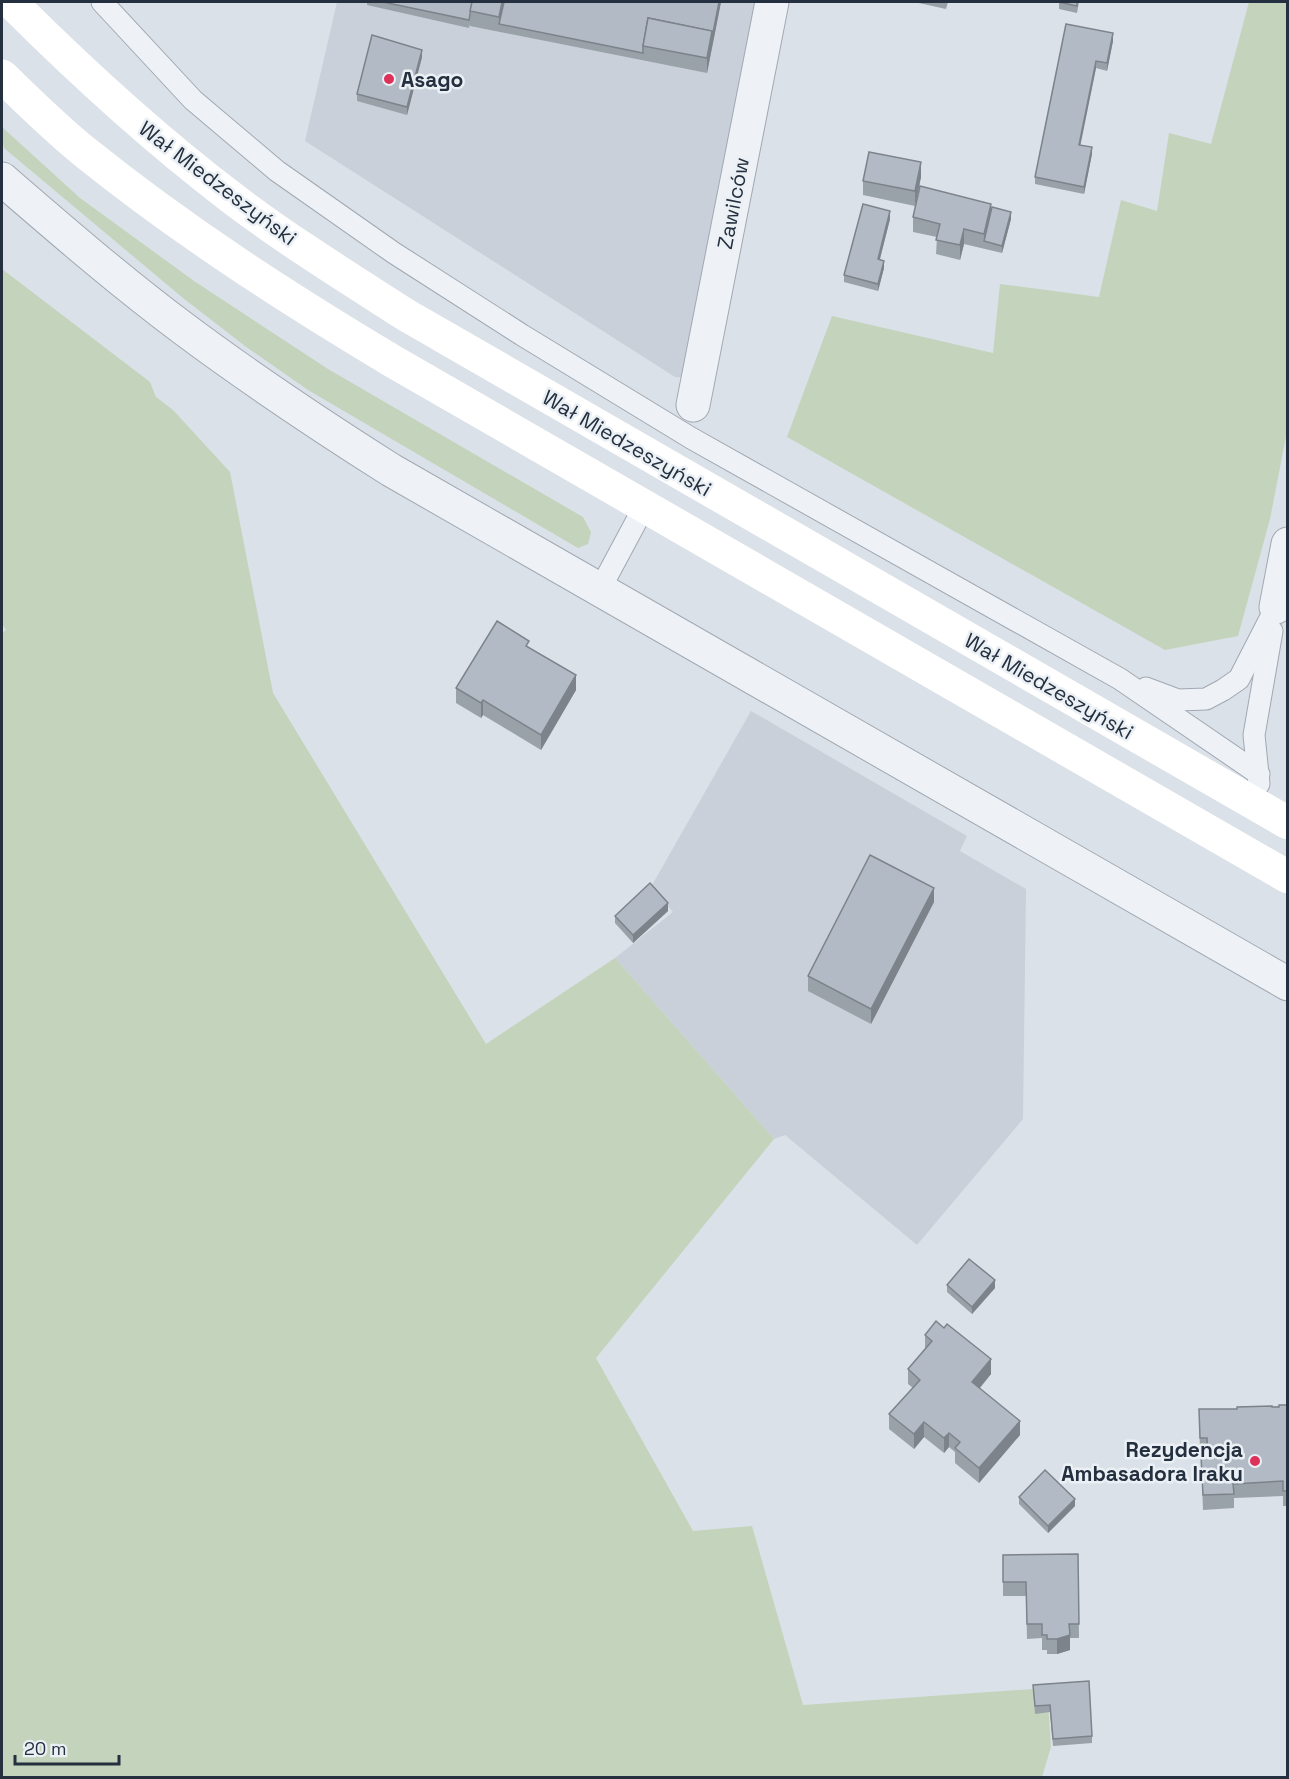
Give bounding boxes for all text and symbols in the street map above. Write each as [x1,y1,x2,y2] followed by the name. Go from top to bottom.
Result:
[401,66,463,93] place label: Asago
[382,72,396,86] marker: Asago
[134,115,302,251] street label: Wał Miedzeszyński
[711,155,755,251] street label: Zawilców
[538,384,716,502] street label: Wał Miedzeszyński
[960,627,1138,745] street label: Wał Miedzeszyński
[1061,1436,1243,1487] place label: Rezydencja Ambasadora Iraku
[1248,1454,1262,1468] marker: Rezydencja Ambasadora Iraku
[15,1728,118,1766] scale bar
[24,1737,67,1760] text: 20 m

